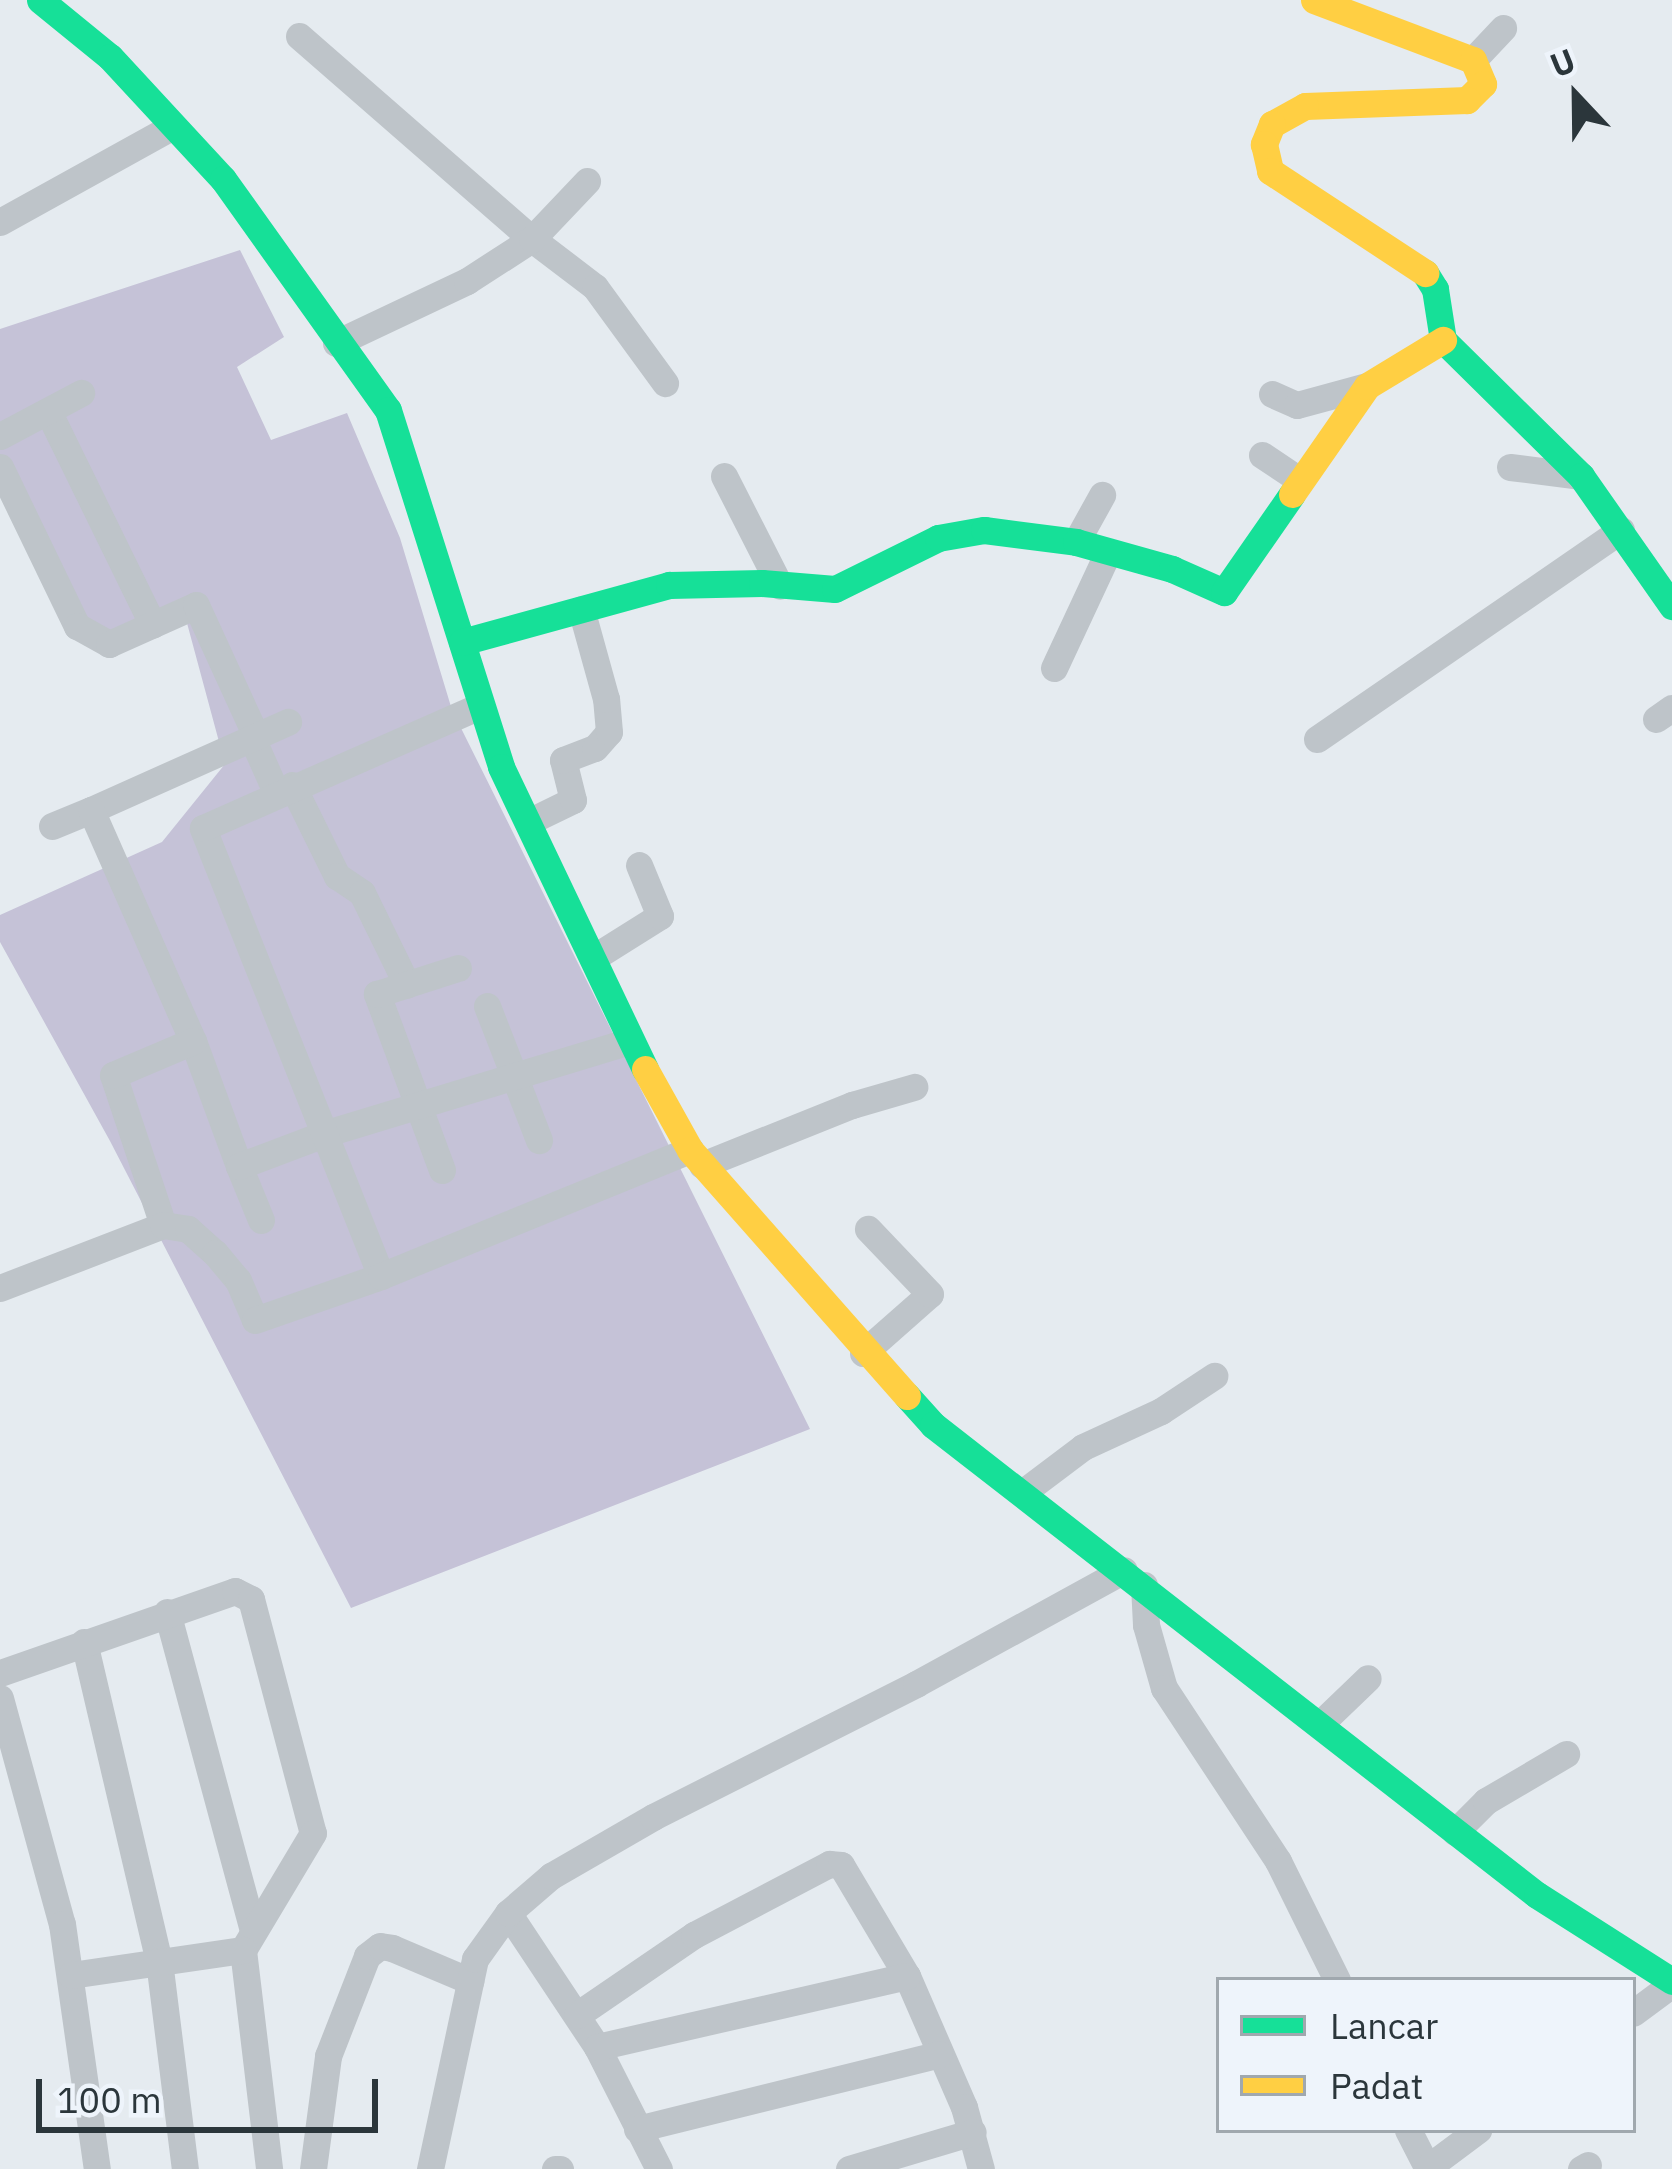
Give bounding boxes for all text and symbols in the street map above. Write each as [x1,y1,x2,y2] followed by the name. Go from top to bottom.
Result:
[1516,36,1636,156] north arrow
[1544,38,1581,86] text: U
[1216,1977,1636,2133] legend
[1330,2002,1438,2049] text: Lancar
[42,2055,384,2129] scale bar
[1330,2062,1423,2109] text: Padat
[57,2076,162,2123] text: 100 m

